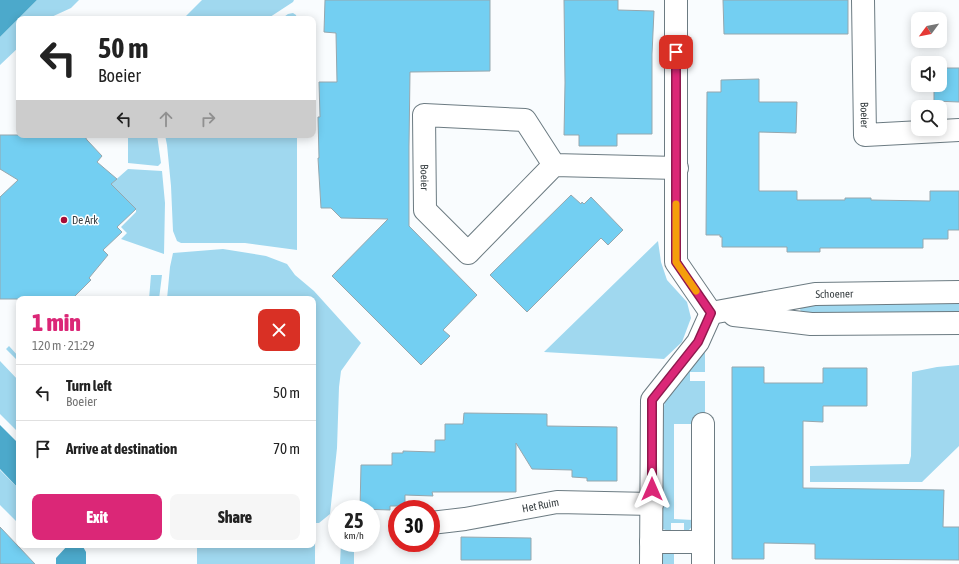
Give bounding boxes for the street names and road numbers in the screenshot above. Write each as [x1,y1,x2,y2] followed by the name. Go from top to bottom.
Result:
[859,102,871,129] street label: Boeier
[419,164,431,191] street label: Boeier
[815,287,854,300] street label: Schoener
[521,496,560,514] street label: Het Ruim

